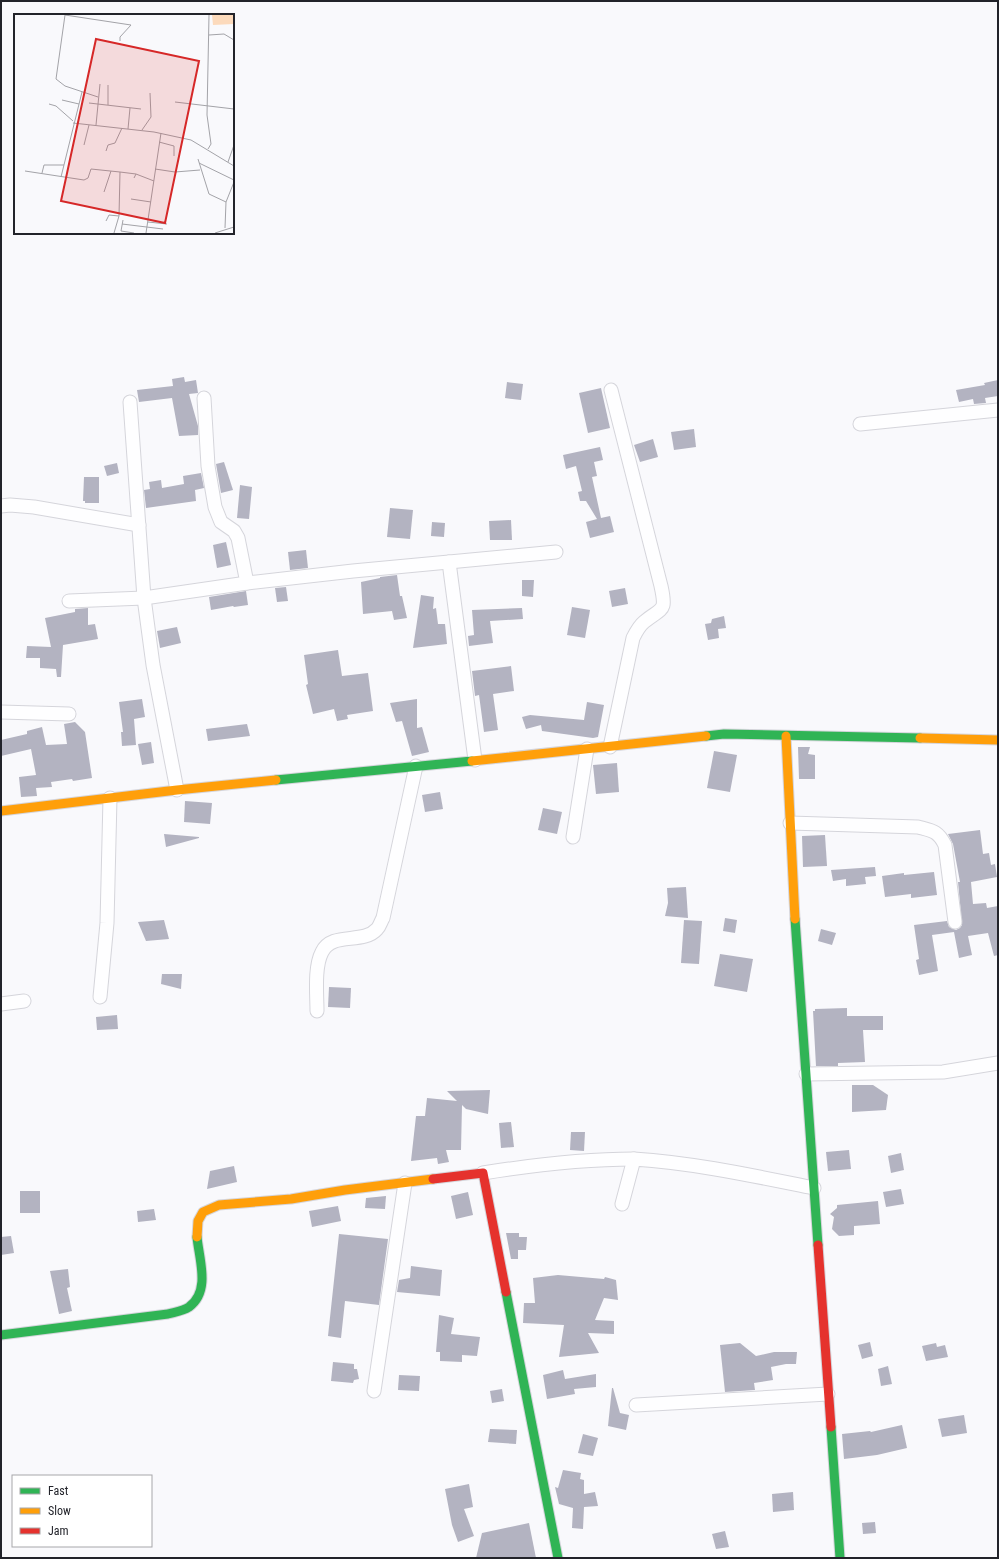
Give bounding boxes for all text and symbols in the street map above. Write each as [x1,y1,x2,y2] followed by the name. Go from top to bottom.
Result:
[14,14,234,234] inset map
[12,1475,152,1547] legend
[48,1484,69,1498] text: Fast
[48,1504,71,1518] text: Slow
[48,1524,69,1538] text: Jam

